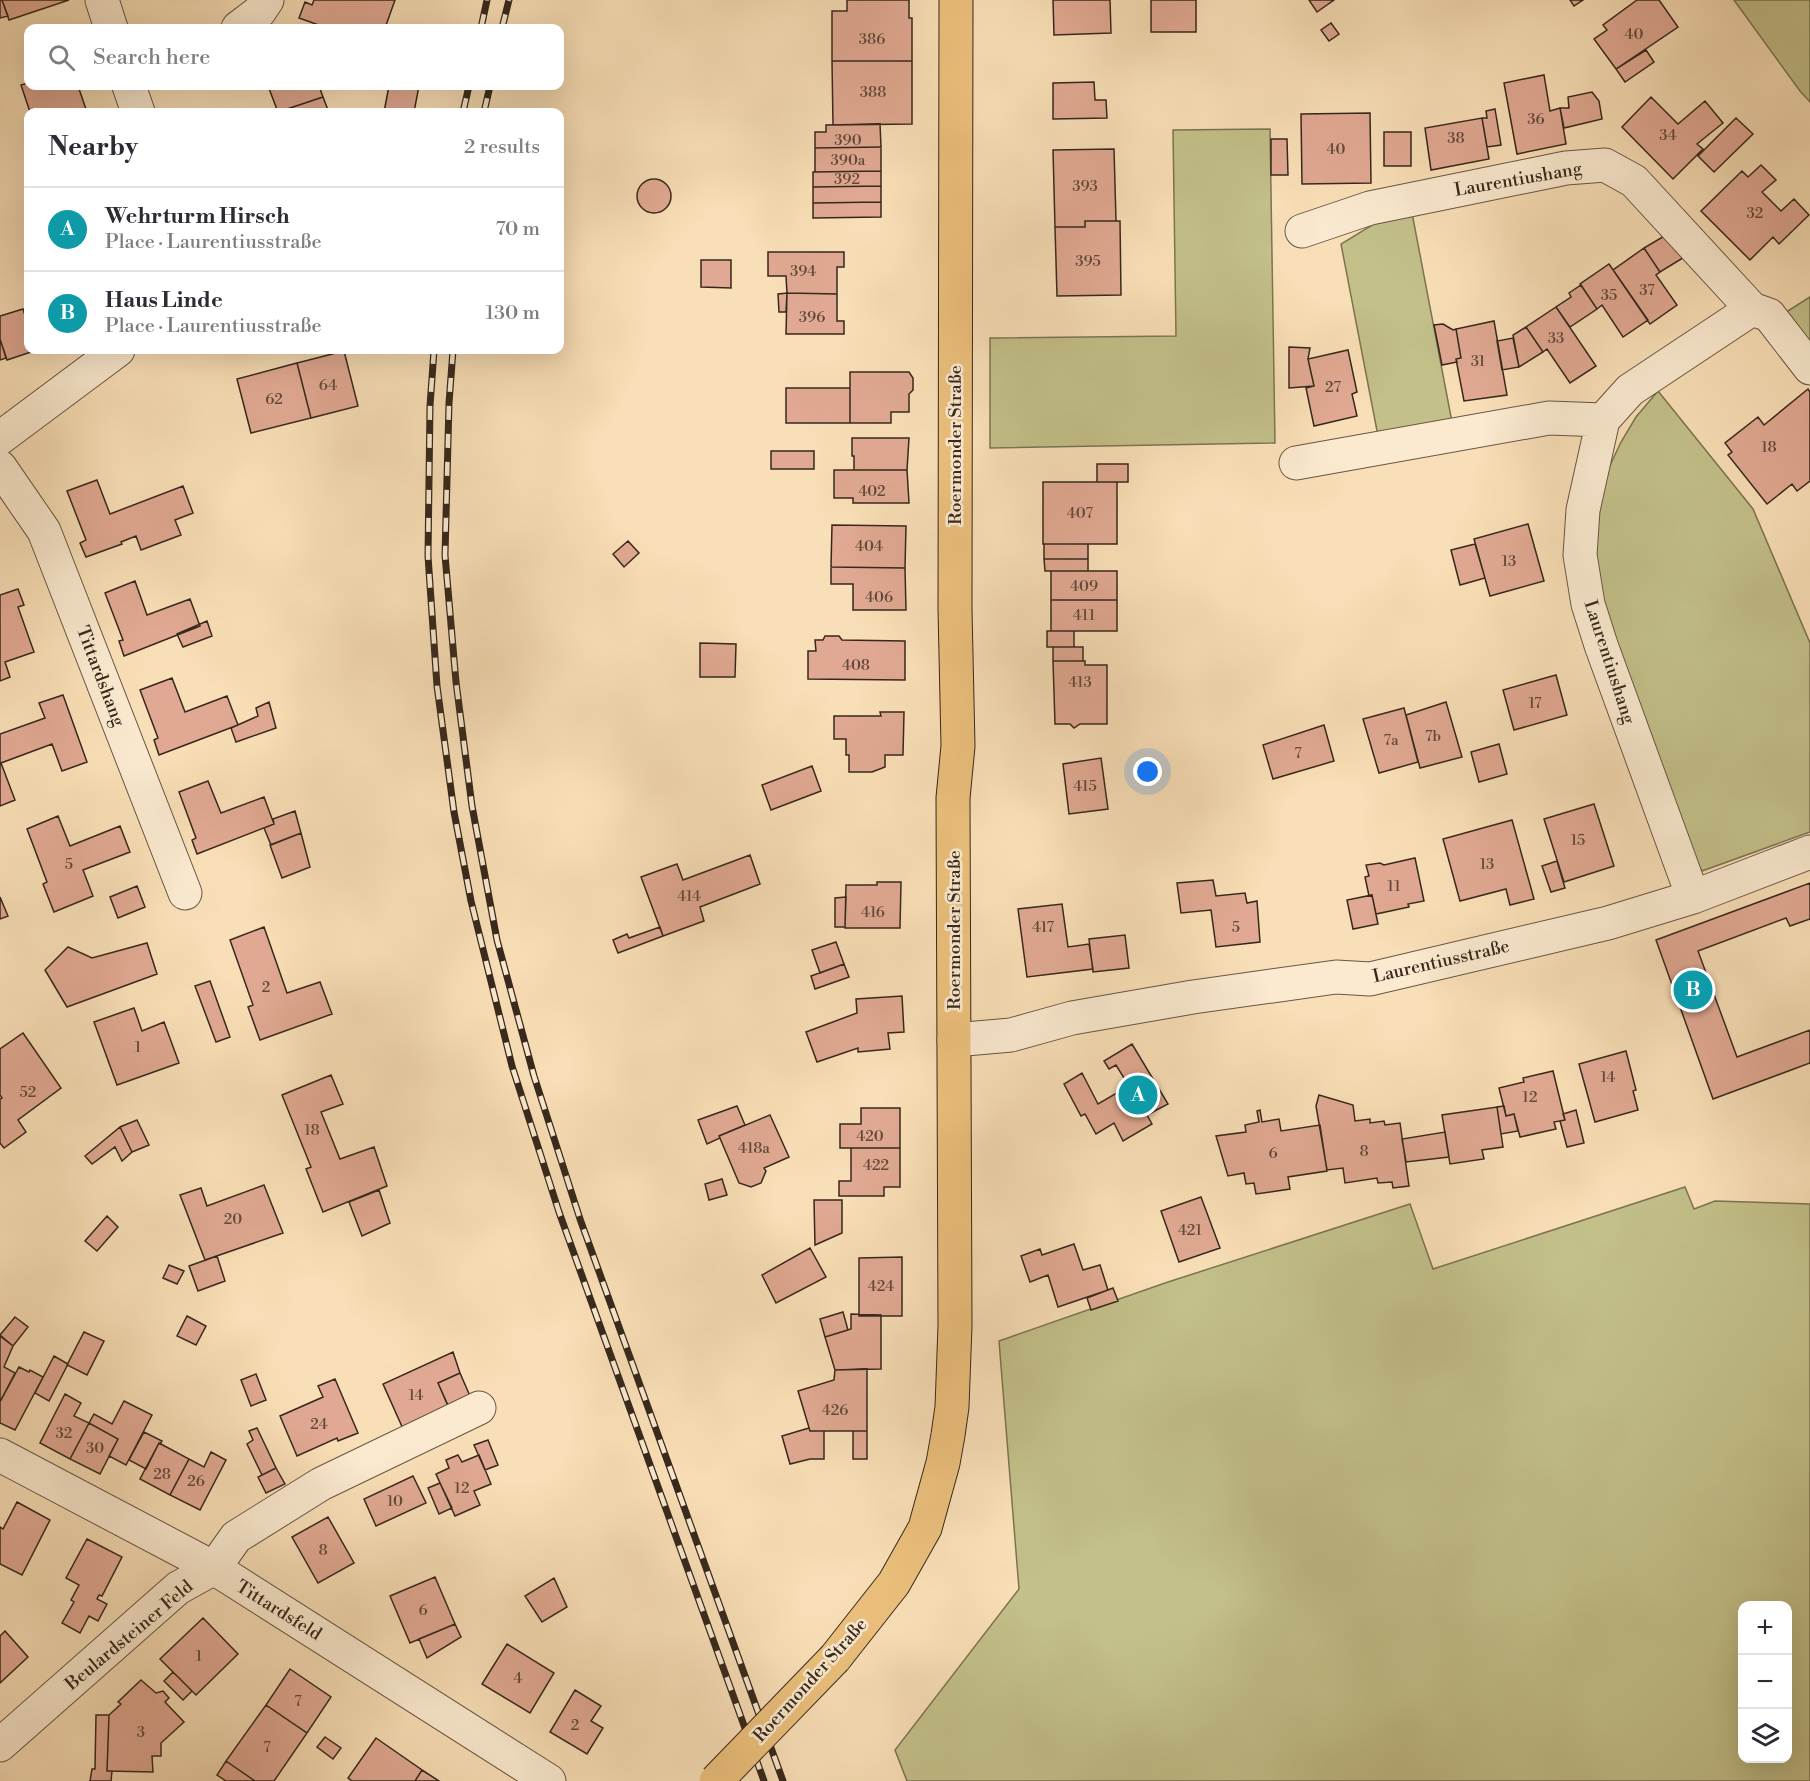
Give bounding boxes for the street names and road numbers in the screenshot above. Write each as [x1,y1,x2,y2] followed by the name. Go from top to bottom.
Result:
[1453,157,1584,202] street label: Laurentiushang
[944,365,967,525] street label: Roermonder Straße
[1579,597,1641,728] street label: Laurentiushang
[71,623,131,730] street label: Tittardshang
[943,850,966,1010] street label: Roermonder Straße
[1371,935,1512,988] street label: Laurentiusstraße
[60,1575,199,1696] street label: Beulardsteiner Feld
[232,1575,327,1646] street label: Tittardsfeld
[748,1613,872,1747] street label: Roermonder Straße

